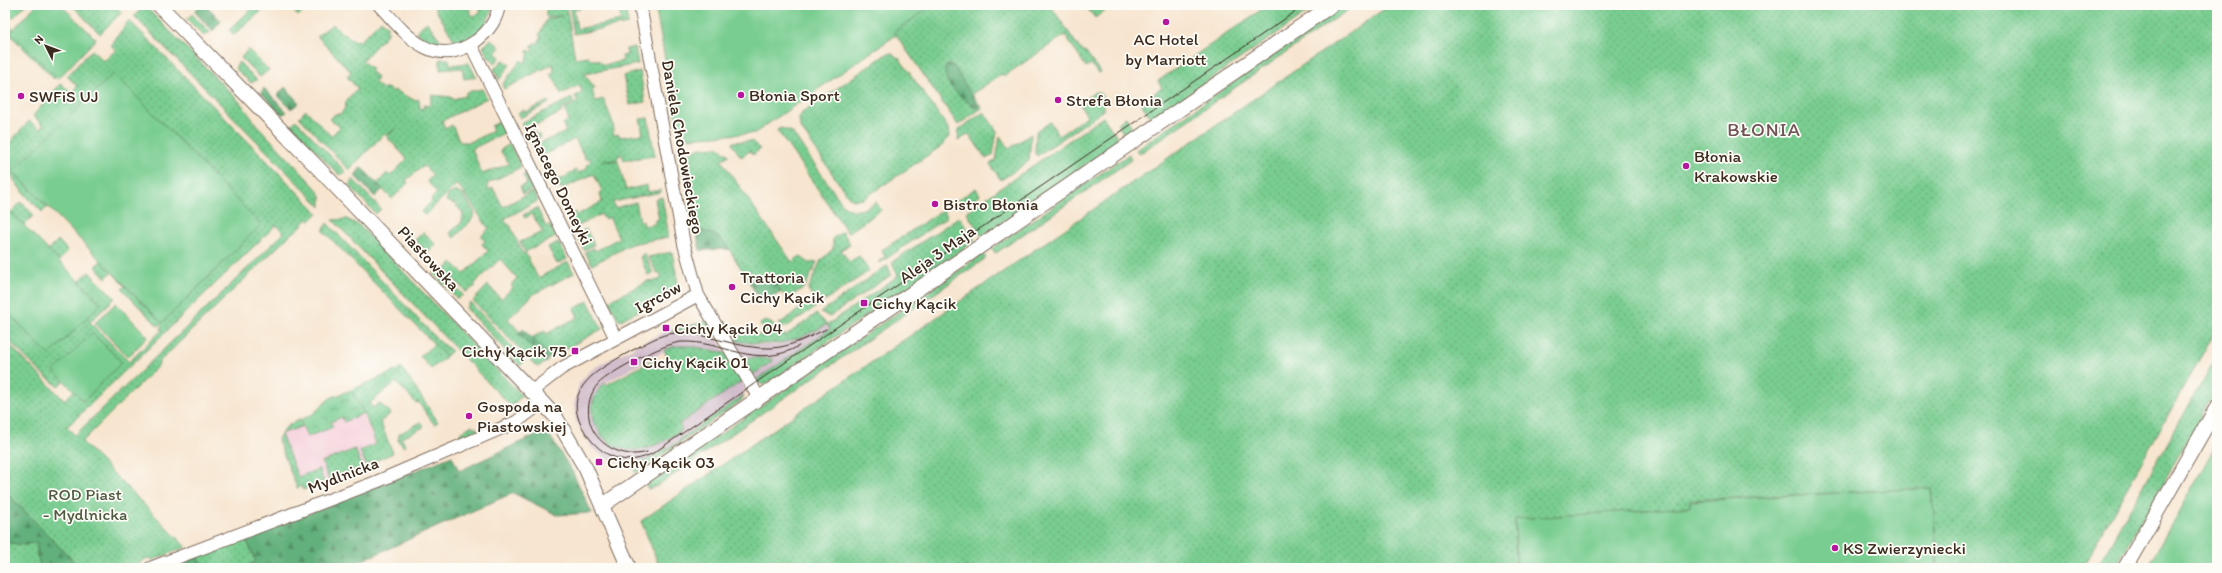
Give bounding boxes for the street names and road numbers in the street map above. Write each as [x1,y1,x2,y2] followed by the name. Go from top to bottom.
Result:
[658,58,708,236] street label: Daniela Chodowieckiego
[521,120,597,248] street label: Ignacego Domeyki
[895,220,979,288] street label: Aleja 3 Maja
[394,221,464,295] street label: Piastowska
[631,276,685,318] street label: Igrców
[305,452,381,498] street label: Mydlnicka

